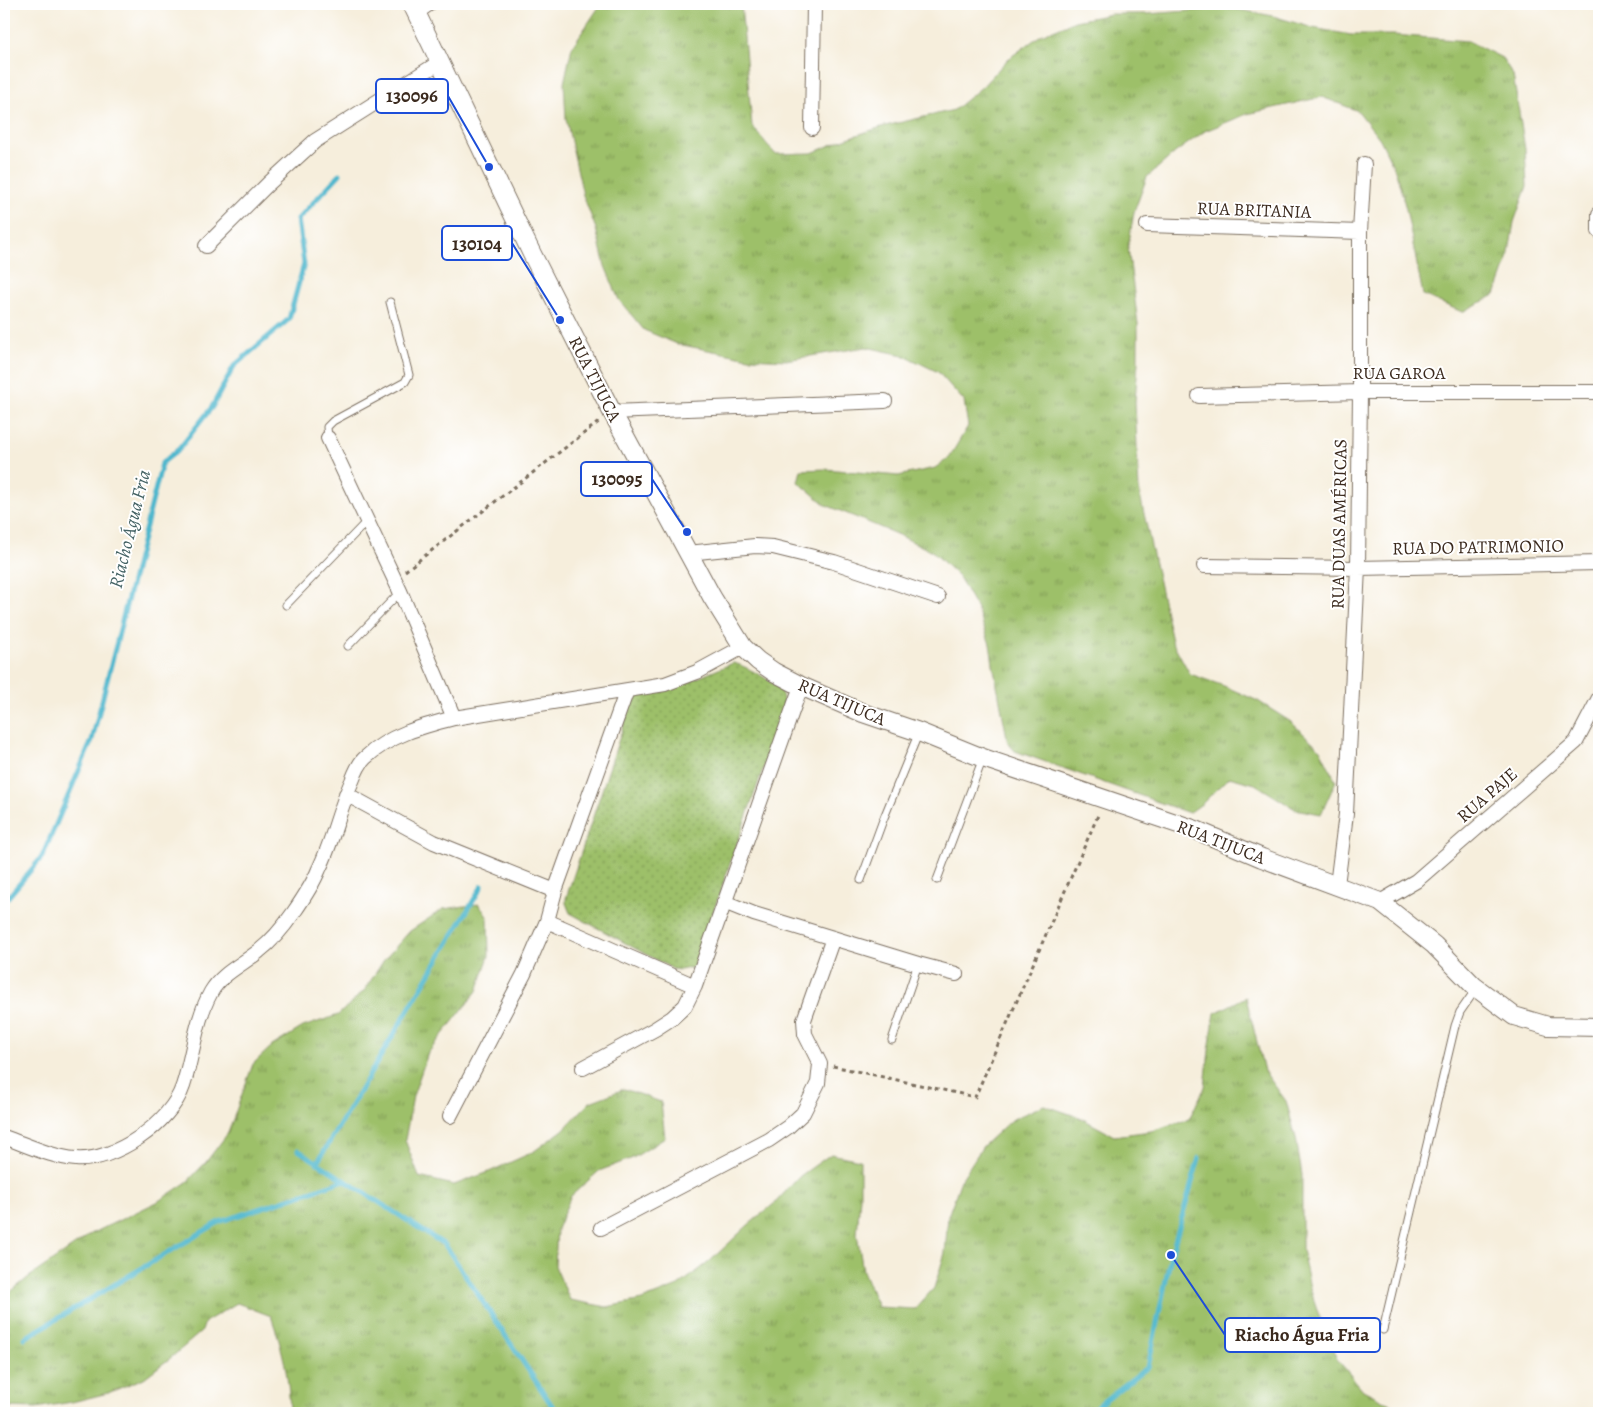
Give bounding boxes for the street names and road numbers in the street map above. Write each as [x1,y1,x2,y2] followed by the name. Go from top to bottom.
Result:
[1196,196,1312,224] street label: RUA BRITANIA
[563,332,627,426] street label: RUA TIJUCA
[1353,361,1446,385] street label: RUA GAROA
[1326,439,1352,609] street label: RUA DUAS AMÉRICAS
[1392,534,1564,560] street label: RUA DO PATRIMONIO
[794,673,890,731] street label: RUA TIJUCA
[1452,762,1522,828] street label: RUA PAJE
[1173,814,1269,870] street label: RUA TIJUCA

